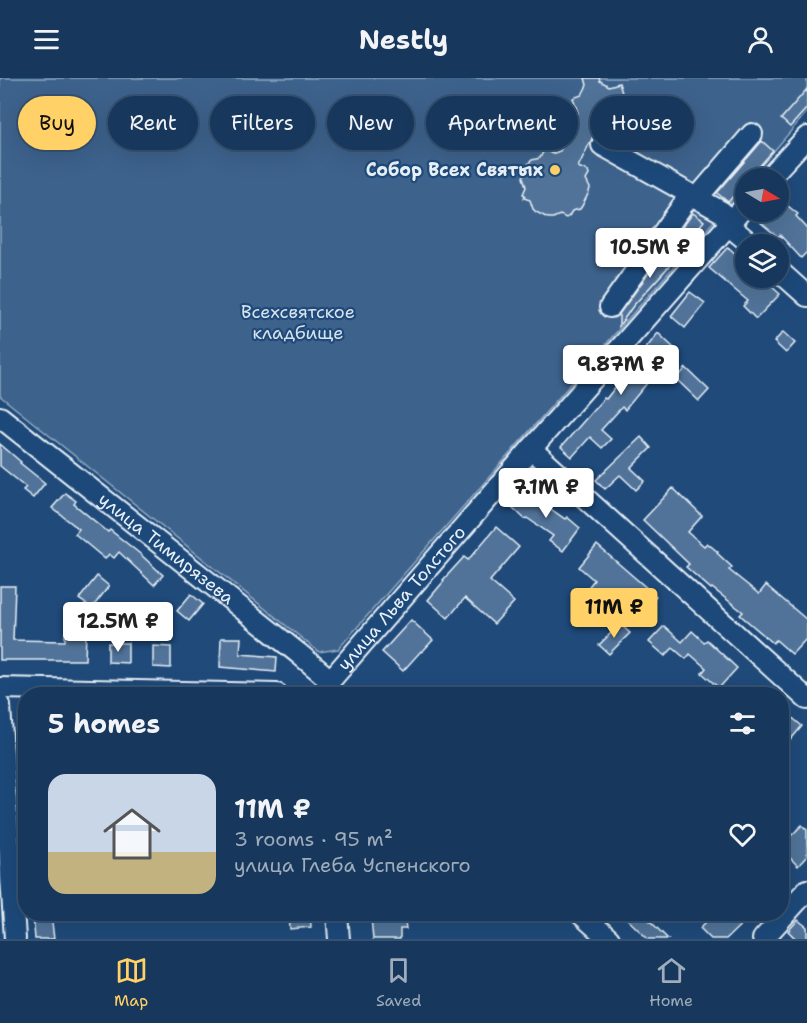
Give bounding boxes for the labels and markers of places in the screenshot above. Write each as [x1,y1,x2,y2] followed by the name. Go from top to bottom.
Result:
[366,158,543,182] place label: Собор Всех Святых
[548,163,562,177] marker: Собор Всех Святых
[595,228,705,279] pin: 10.5M ₽
[566,345,676,396] pin: 9.87M ₽
[497,468,595,519] pin: 7.1M ₽
[572,588,656,639] pin: 11M ₽
[63,602,173,653] pin: 12.5M ₽

